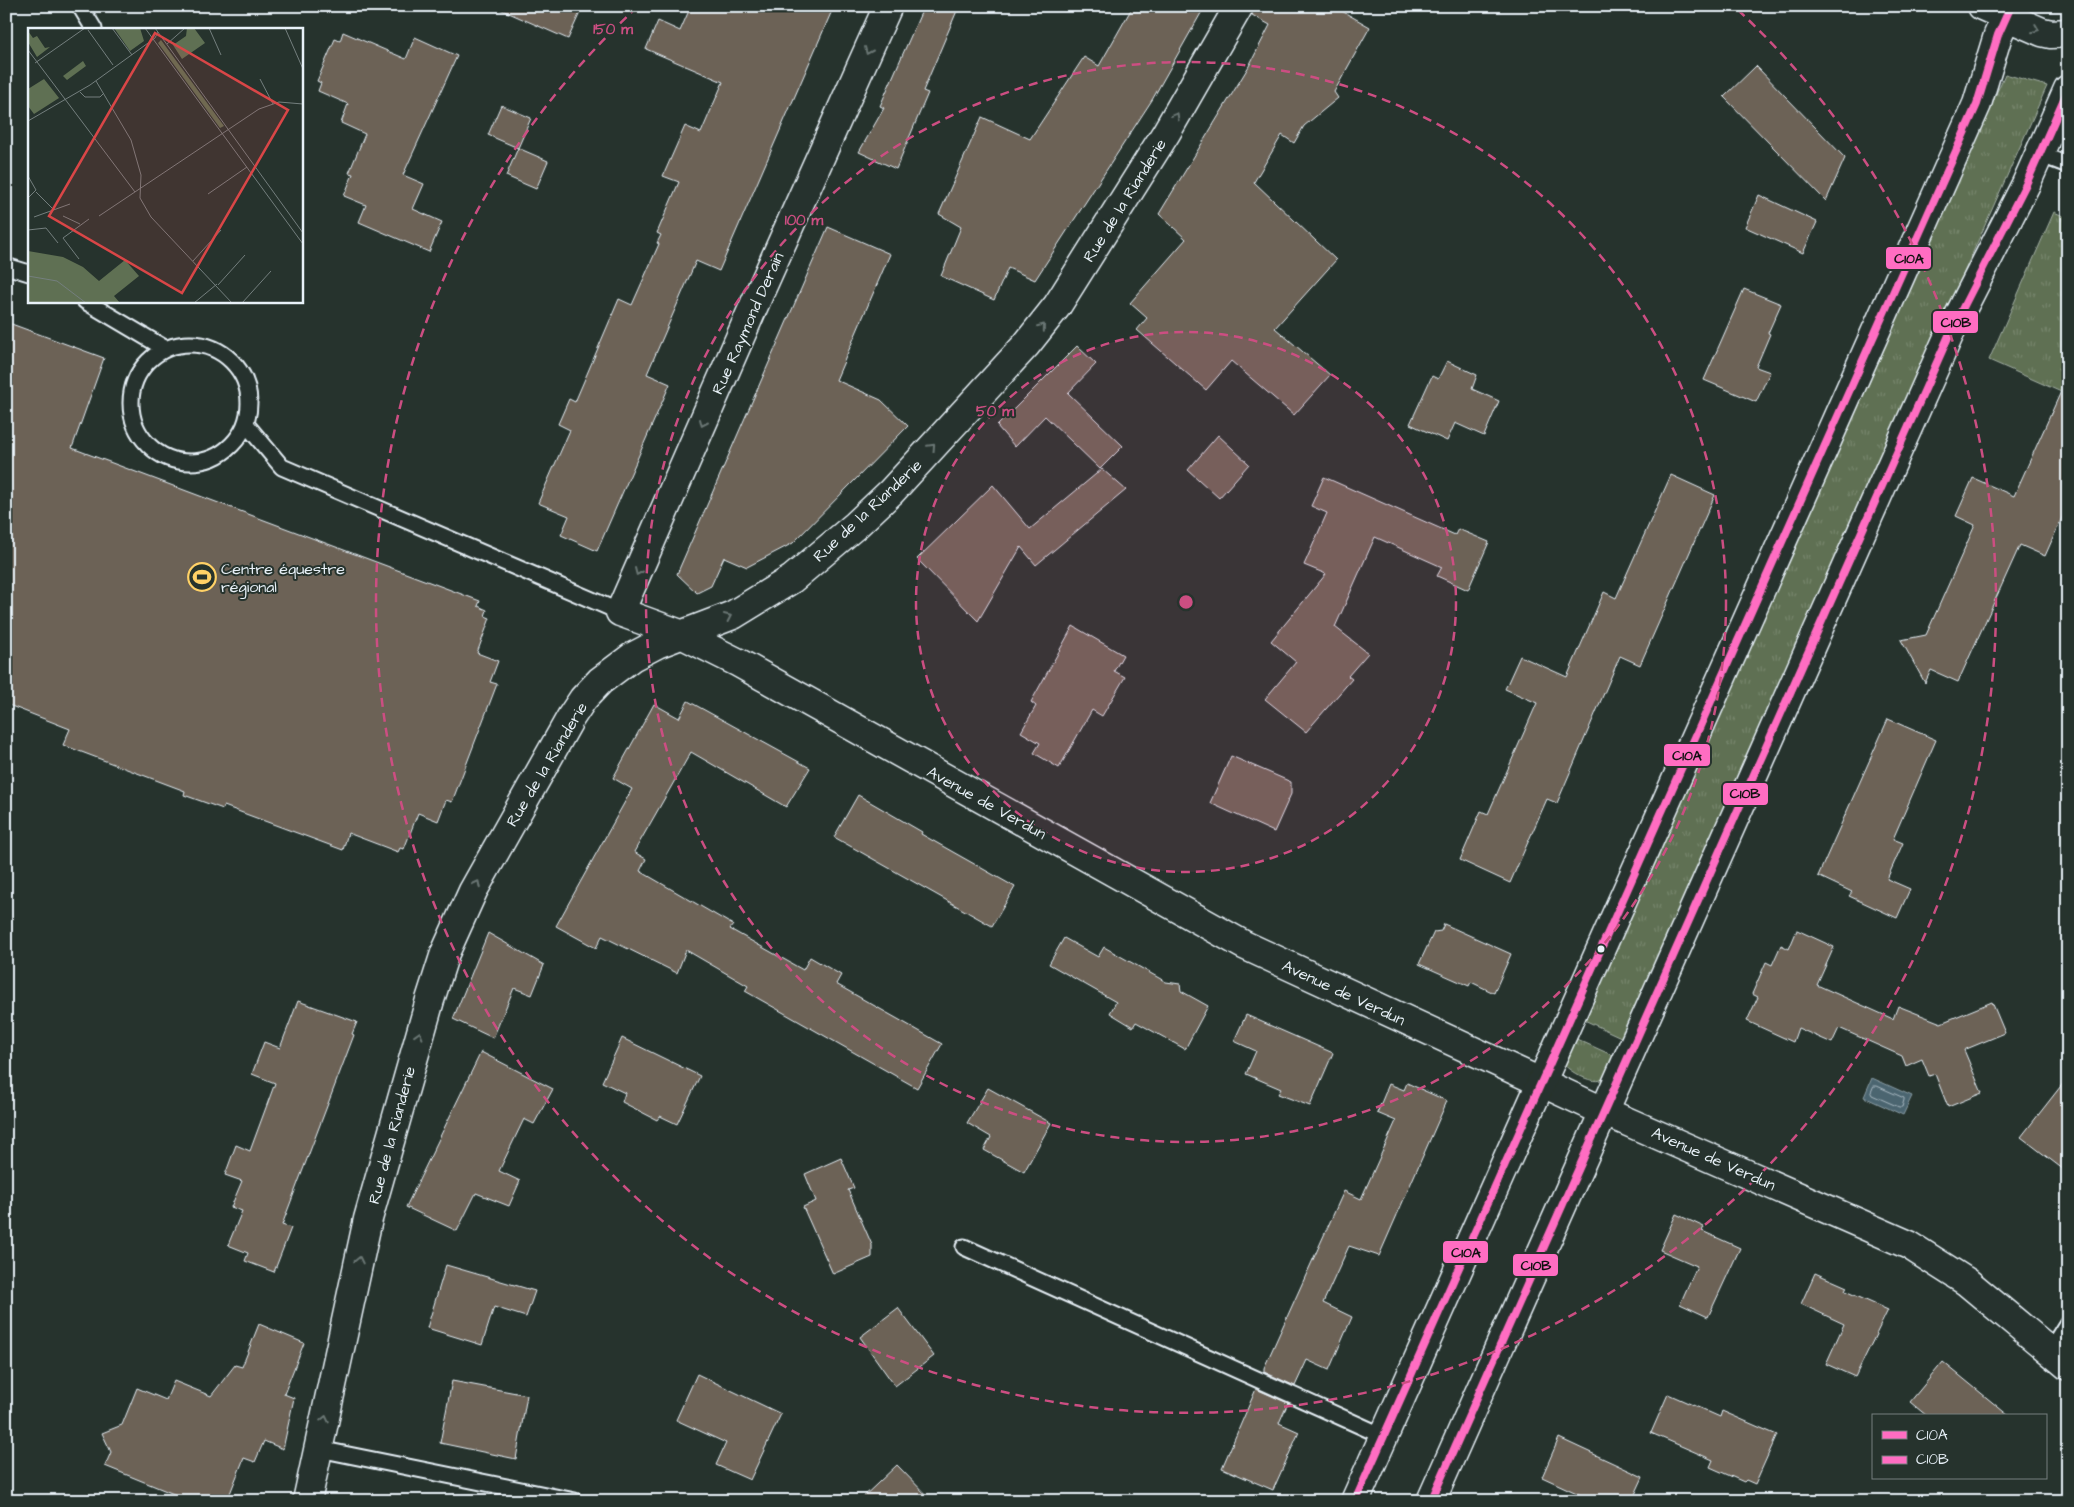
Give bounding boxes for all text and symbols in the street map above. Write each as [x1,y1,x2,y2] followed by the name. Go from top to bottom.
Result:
[593,19,633,40] text: 150 m
[2031,23,2040,34] one-way arrow
[28,28,302,302] inset map
[864,46,875,55] one-way arrow
[1169,113,1179,122] one-way arrow
[1078,134,1172,266] street label: Rue de la Rianderie
[785,210,824,231] text: 100 m
[1885,246,1932,270] line badge: C10A
[707,249,790,398] street label: Rue Raymond Derain
[1894,249,1925,269] text: C10A
[1932,310,1979,334] line badge: C10B
[1941,313,1971,333] text: C10B
[1036,324,1044,333] one-way arrow
[976,401,1014,422] text: 50 m
[698,418,709,427] one-way arrow
[926,444,935,453] one-way arrow
[808,454,927,567] street label: Rue de la Rianderie
[221,558,345,599] place label: Centre équestre régional
[187,562,217,592] sports icon: Centre équestre régional
[633,567,644,576] one-way arrow
[1177,593,1195,611] centre of rings
[723,613,732,624] one-way arrow
[501,698,593,831] street label: Rue de la Rianderie
[1663,743,1711,767] line badge: C10A
[1672,746,1703,766] text: C10A
[923,761,1050,845] street label: Avenue de Verdun
[1722,782,1769,806] line badge: C10B
[1730,784,1760,804] text: C10B
[471,880,481,889] one-way arrow
[1596,944,1606,954] unlabelled marker
[1278,955,1409,1031] street label: Avenue de Verdun
[413,1032,423,1040] one-way arrow
[363,1064,421,1207] street label: Rue de la Rianderie
[1648,1122,1779,1196] street label: Avenue de Verdun
[1442,1240,1489,1264] line badge: C10A
[1451,1243,1482,1263] text: C10A
[1512,1253,1559,1277] line badge: C10B
[353,1256,364,1264] one-way arrow
[1521,1256,1551,1276] text: C10B
[1872,1414,2046,1480] legend
[320,1415,330,1423] one-way arrow
[1916,1425,1948,1446] text: C10A
[1916,1449,1949,1470] text: C10B

